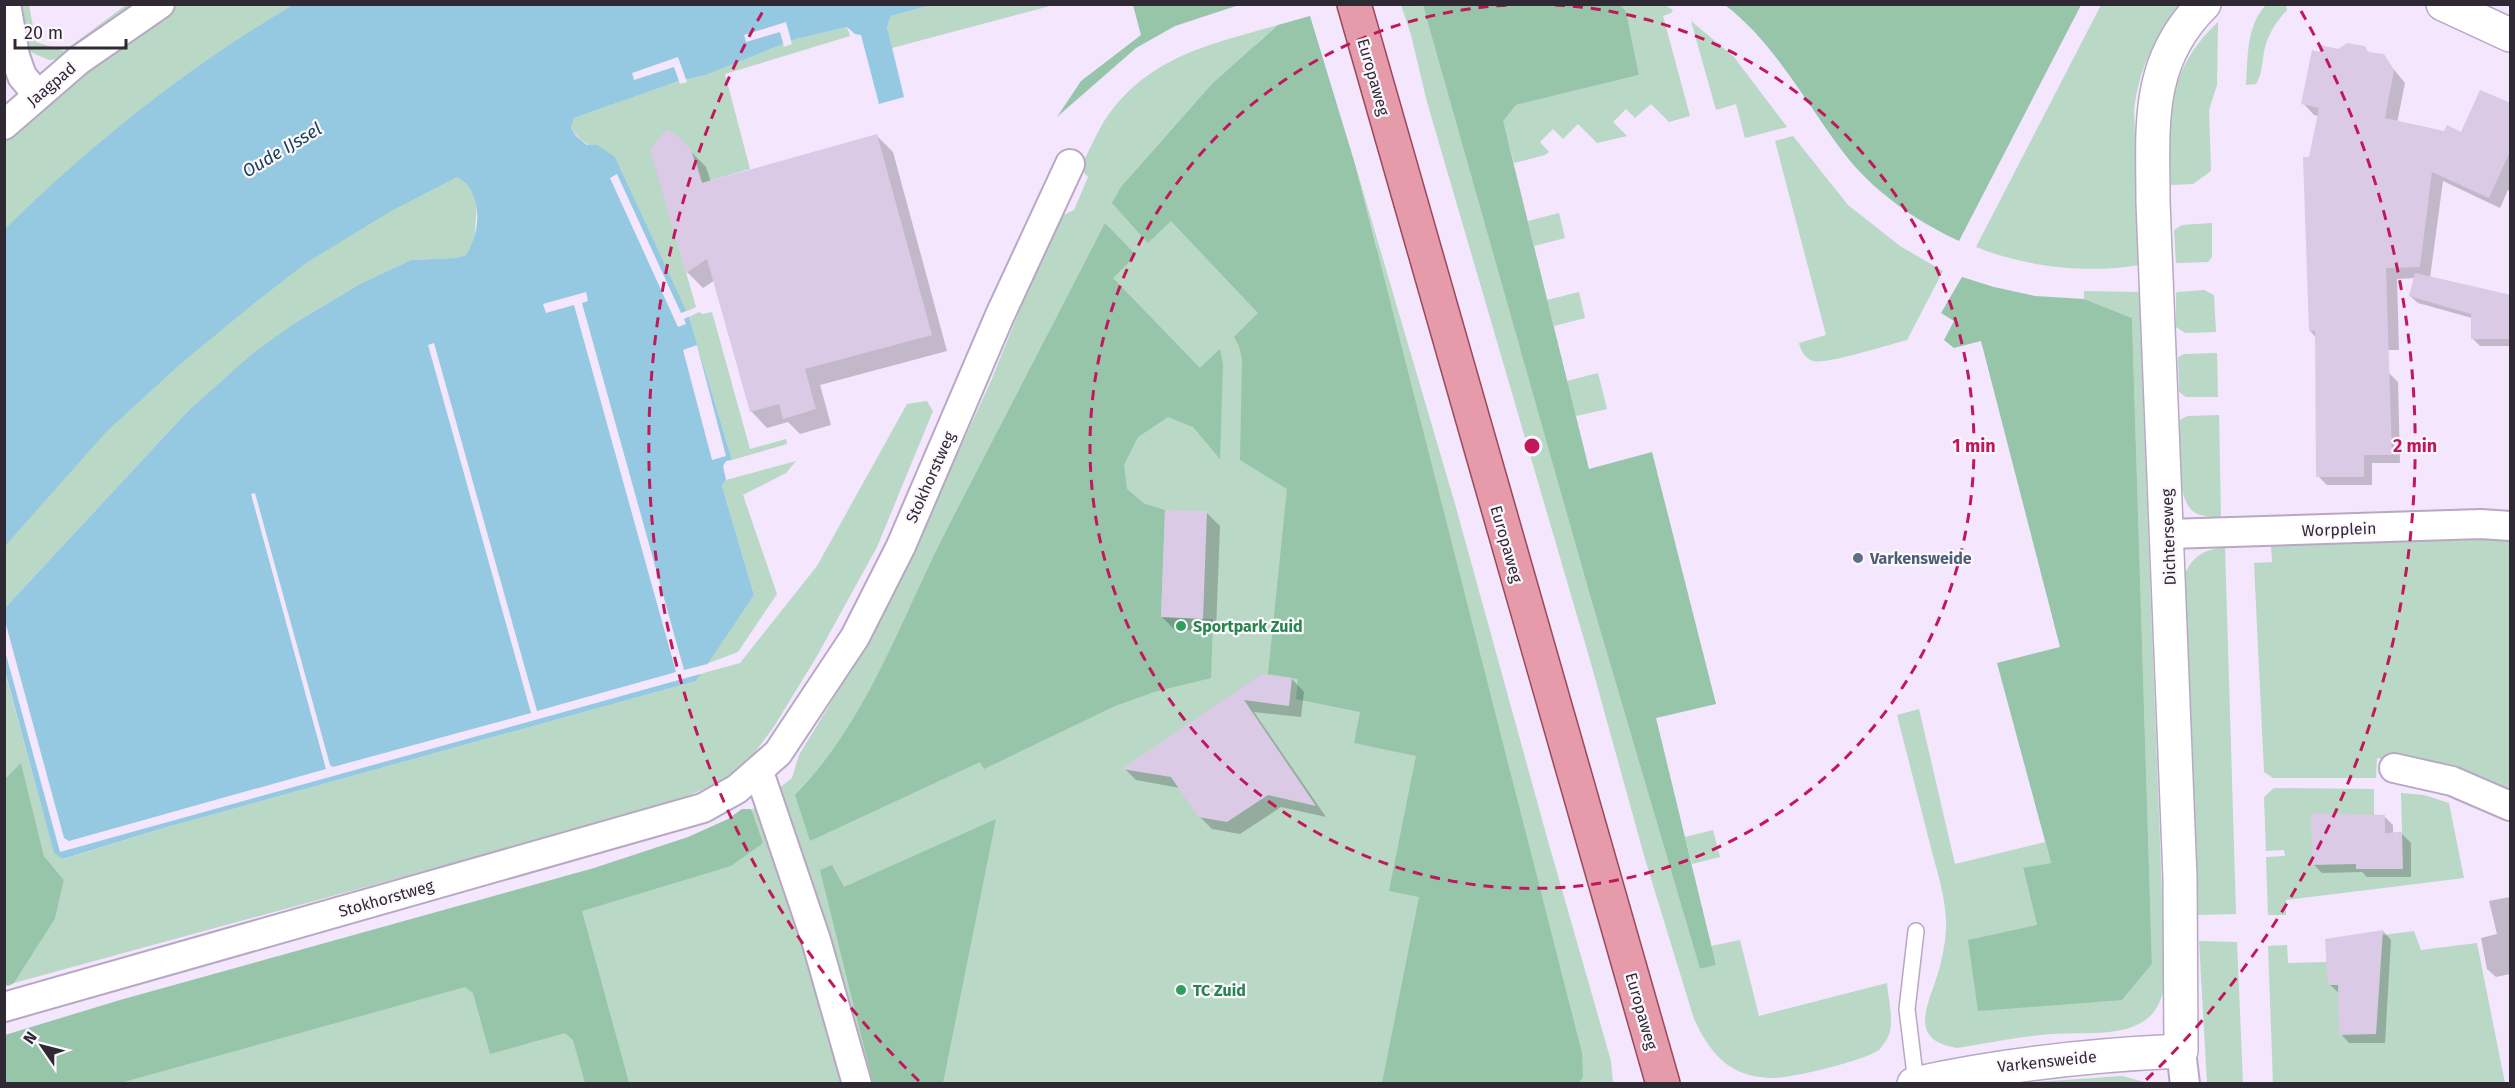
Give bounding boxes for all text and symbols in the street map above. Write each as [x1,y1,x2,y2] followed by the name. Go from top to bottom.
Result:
[15,12,126,50] scale bar
[24,22,63,44] text: 20 m
[1353,36,1394,118] street label: Europaweg
[23,58,80,110] street label: Jaagpad
[238,118,326,182] water label: Oude IJssel
[902,428,959,526] street label: Stokhorstweg
[1952,435,1996,457] text: 1 min
[2393,435,2437,457] text: 2 min
[1522,436,1542,456] centre of rings
[2157,488,2180,586] street label: Dichterseweg
[1486,503,1527,585] street label: Europaweg
[2301,519,2377,540] street label: Worpplein
[1869,549,1972,568] place label: Varkensweide
[1851,551,1865,565] marker: Varkensweide
[1193,617,1303,636] place label: Sportpark Zuid
[1174,619,1188,633] marker: Sportpark Zuid
[336,876,437,921] street label: Stokhorstweg
[1621,970,1662,1052] street label: Europaweg
[1193,981,1246,1000] place label: TC Zuid
[1174,983,1188,997] marker: TC Zuid
[12,1016,72,1076] north arrow
[19,1028,41,1047] text: N
[1997,1047,2098,1076] street label: Varkensweide

